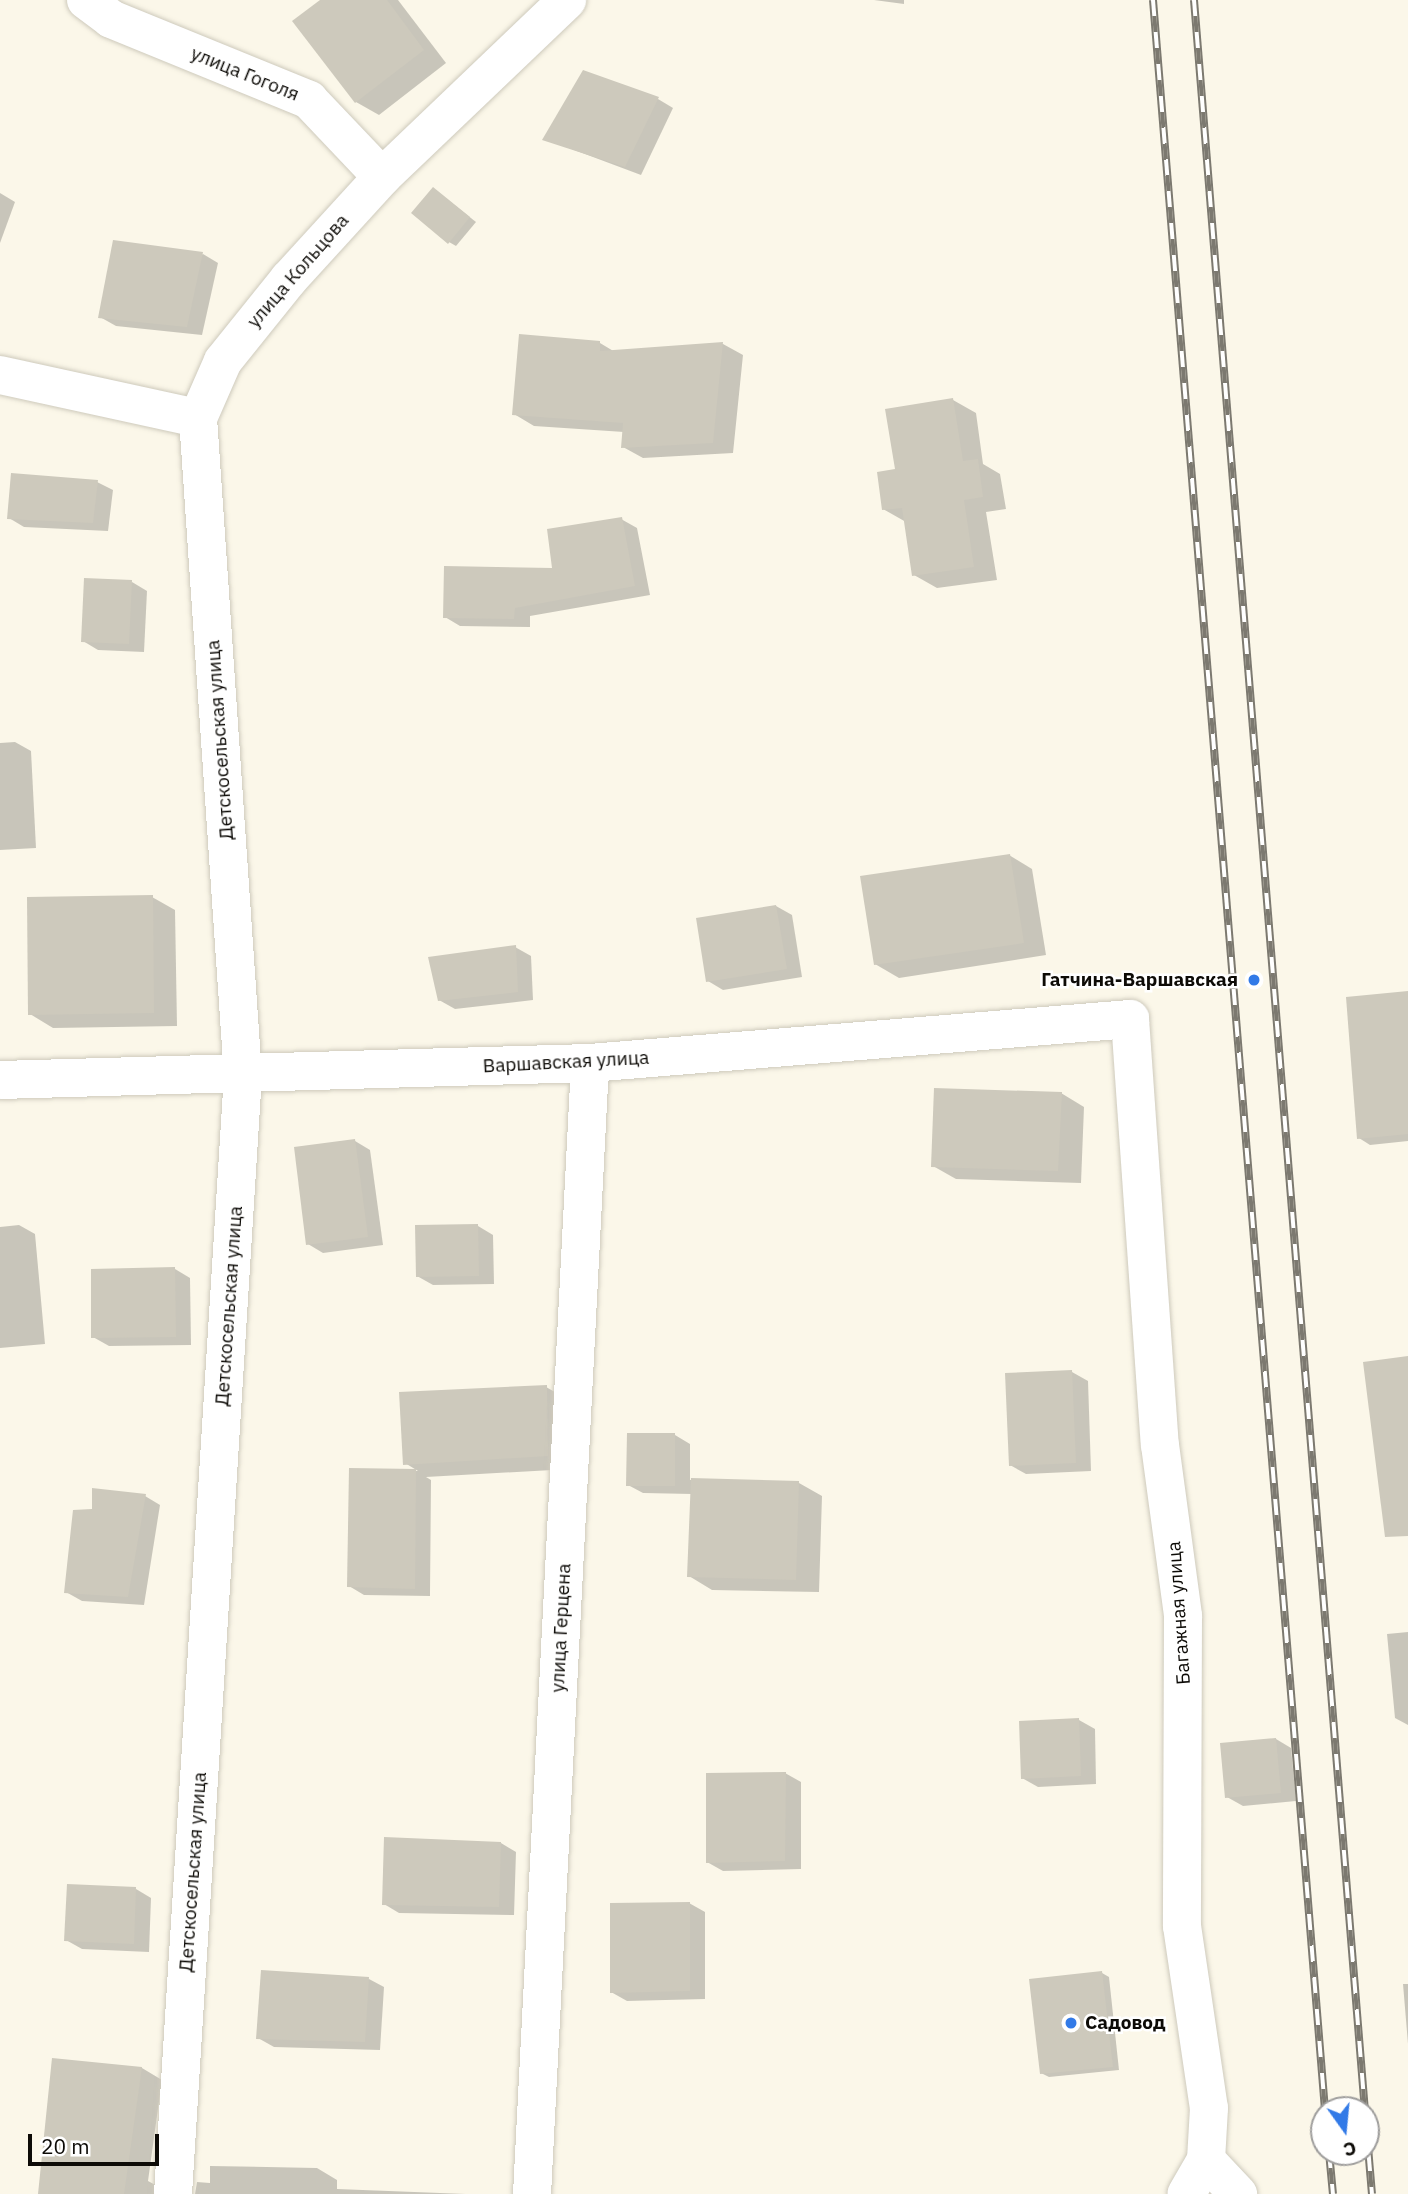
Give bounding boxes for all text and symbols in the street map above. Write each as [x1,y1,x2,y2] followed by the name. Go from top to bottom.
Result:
[188,42,302,106] street label: улица Гоголя
[242,210,354,332] street label: улица Кольцова
[202,639,238,841] street label: Детскосельская улица
[1041,969,1238,991] place label: Гатчина-Варшавская
[1244,970,1264,990] marker: Гатчина-Варшавская
[482,1046,650,1078] street label: Варшавская улица
[211,1205,247,1407] street label: Детскосельская улица
[1163,1541,1195,1685] street label: Багажная улица
[546,1563,576,1693] street label: улица Герцена
[175,1771,211,1973] street label: Детскосельская улица
[1085,2012,1165,2034] place label: Садовод
[1063,2015,1079,2031] marker: Садовод
[1310,2096,1380,2166] north arrow
[32,2120,163,2164] scale bar
[41,2132,90,2160] text: 20 m
[1341,2136,1359,2163] text: С

